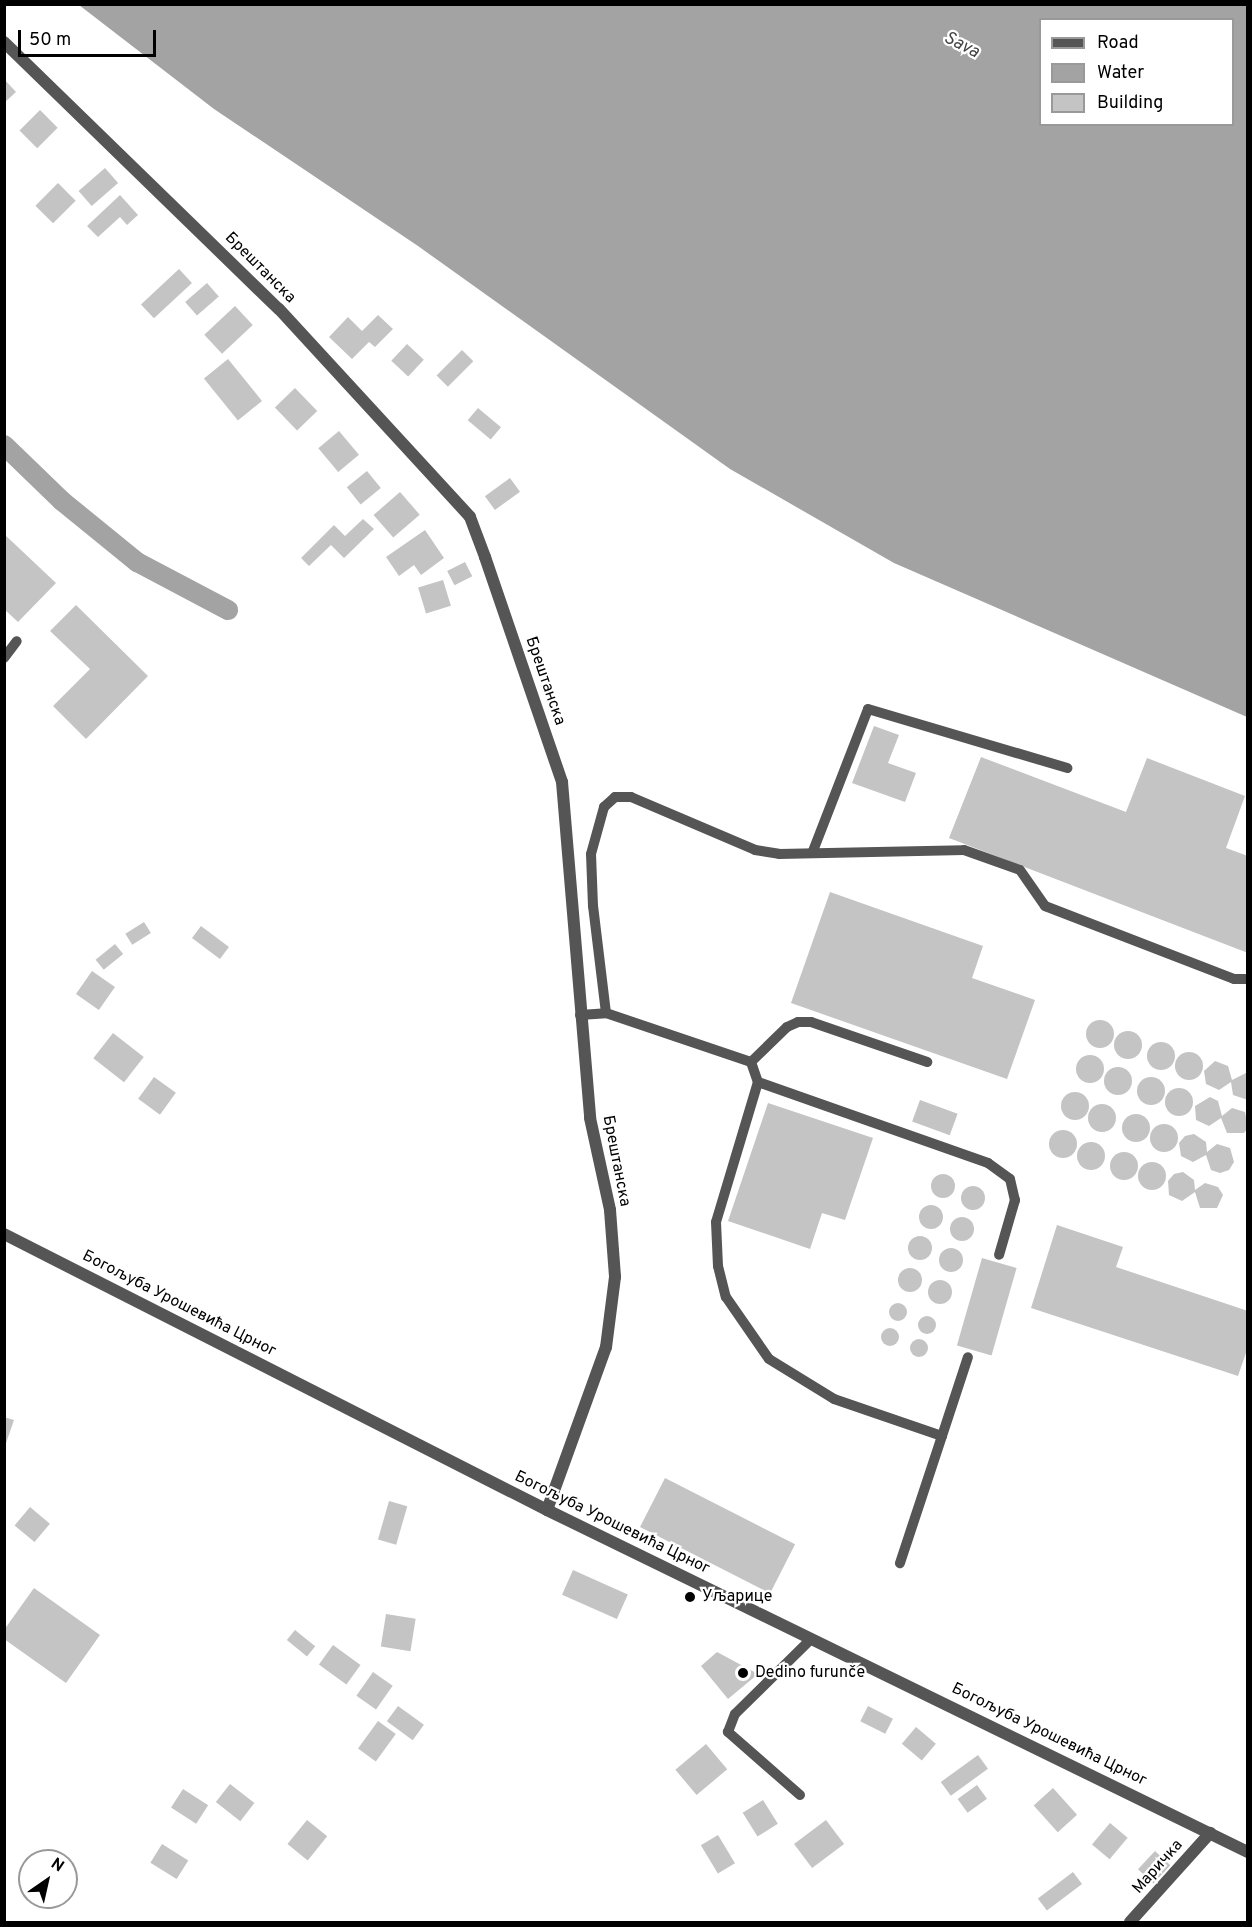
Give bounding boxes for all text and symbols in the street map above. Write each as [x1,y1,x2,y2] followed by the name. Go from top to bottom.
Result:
[21,18,159,56] scale bar
[1039,18,1234,126] legend
[940,28,982,64] water label: Sava
[29,29,71,52] text: 50 m
[1097,32,1139,55] text: Road
[1097,62,1144,85] text: Water
[1097,92,1163,115] text: Building
[221,229,299,307] street label: Брештанска
[521,634,569,728] street label: Брештанска
[598,1114,634,1208] street label: Брештанска
[79,1247,279,1361] street label: Богољуба Урошевића Црног
[511,1467,713,1579] street label: Богољуба Урошевића Црног
[702,1587,772,1607] place label: Уљарице
[683,1590,697,1604] marker: Уљарице
[755,1663,865,1683] place label: Dedino furunče
[736,1666,750,1680] marker: Dedino furunče
[948,1679,1150,1791] street label: Богољуба Урошевића Црног
[1129,1836,1187,1898] street label: Маричка
[18,1849,78,1909] north arrow
[47,1854,67,1877] text: N

